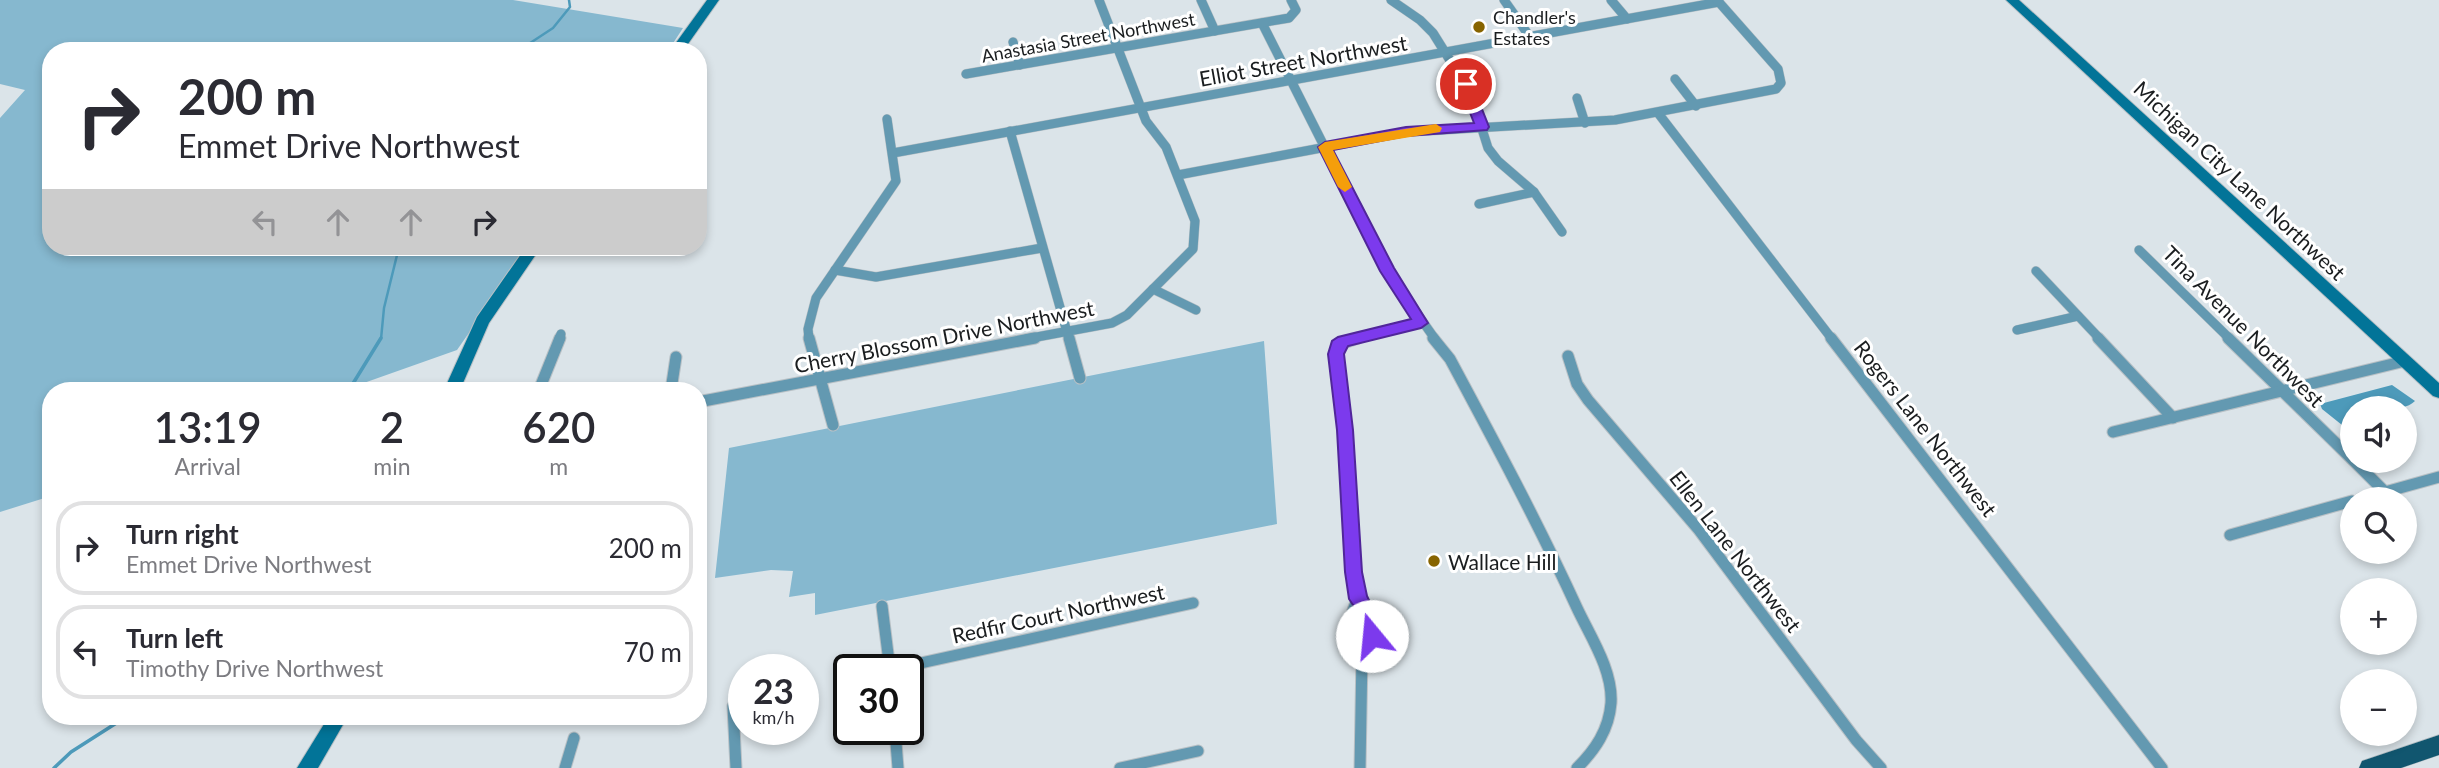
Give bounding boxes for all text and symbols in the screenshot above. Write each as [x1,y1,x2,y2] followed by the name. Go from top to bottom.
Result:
[1493,6,1576,49] place label: Chandler's Estates
[980,7,1197,67] street label: Anastasia Street Northwest
[1471,19,1487,35] marker: Chandler's Estates
[1197,29,1409,91] street label: Elliot Street Northwest
[1436,54,1496,114] pin
[1447,65,1485,103] icon: arrive
[178,67,316,125] text: 200 m
[63,70,154,161] icon: right
[2129,75,2351,285] street label: Michigan City Lane Northwest
[178,126,520,165] text: Emmet Drive Northwest
[246,203,284,241] icon: left
[319,203,357,241] icon: ahead
[392,203,430,241] icon: ahead
[465,203,503,241] icon: right
[2158,240,2330,412] street label: Tina Avenue Northwest
[792,295,1096,377] street label: Cherry Blossom Drive Northwest
[1850,335,2003,521] street label: Rogers Lane Northwest
[2340,396,2417,746] map controls
[2340,396,2417,473] button: sound
[154,402,262,452] text: 13:19
[380,402,404,452] text: 2
[522,402,595,452] text: 620
[175,452,241,480] text: Arrival
[373,452,411,480] text: min
[549,452,568,480] text: m
[1665,465,1807,637] street label: Ellen Lane Northwest
[2340,487,2417,564] button: search
[126,518,239,550] text: Turn right
[67,529,105,567] icon: right
[609,532,682,564] text: 200 m
[1448,549,1556,574] place label: Wallace Hill
[126,550,372,578] text: Emmet Drive Northwest
[1426,553,1442,569] marker: Wallace Hill
[950,578,1167,648] street label: Redfir Court Northwest
[2340,578,2417,655] button: +
[1335,599,1409,673] position arrow
[126,622,223,654] text: Turn left
[67,633,105,671] icon: left
[624,636,682,668] text: 70 m
[126,654,383,682] text: Timothy Drive Northwest
[833,654,924,745] speed limit sign: 30
[753,669,794,711] text: 23
[2340,669,2417,746] button: −
[752,706,795,728] text: km/h

